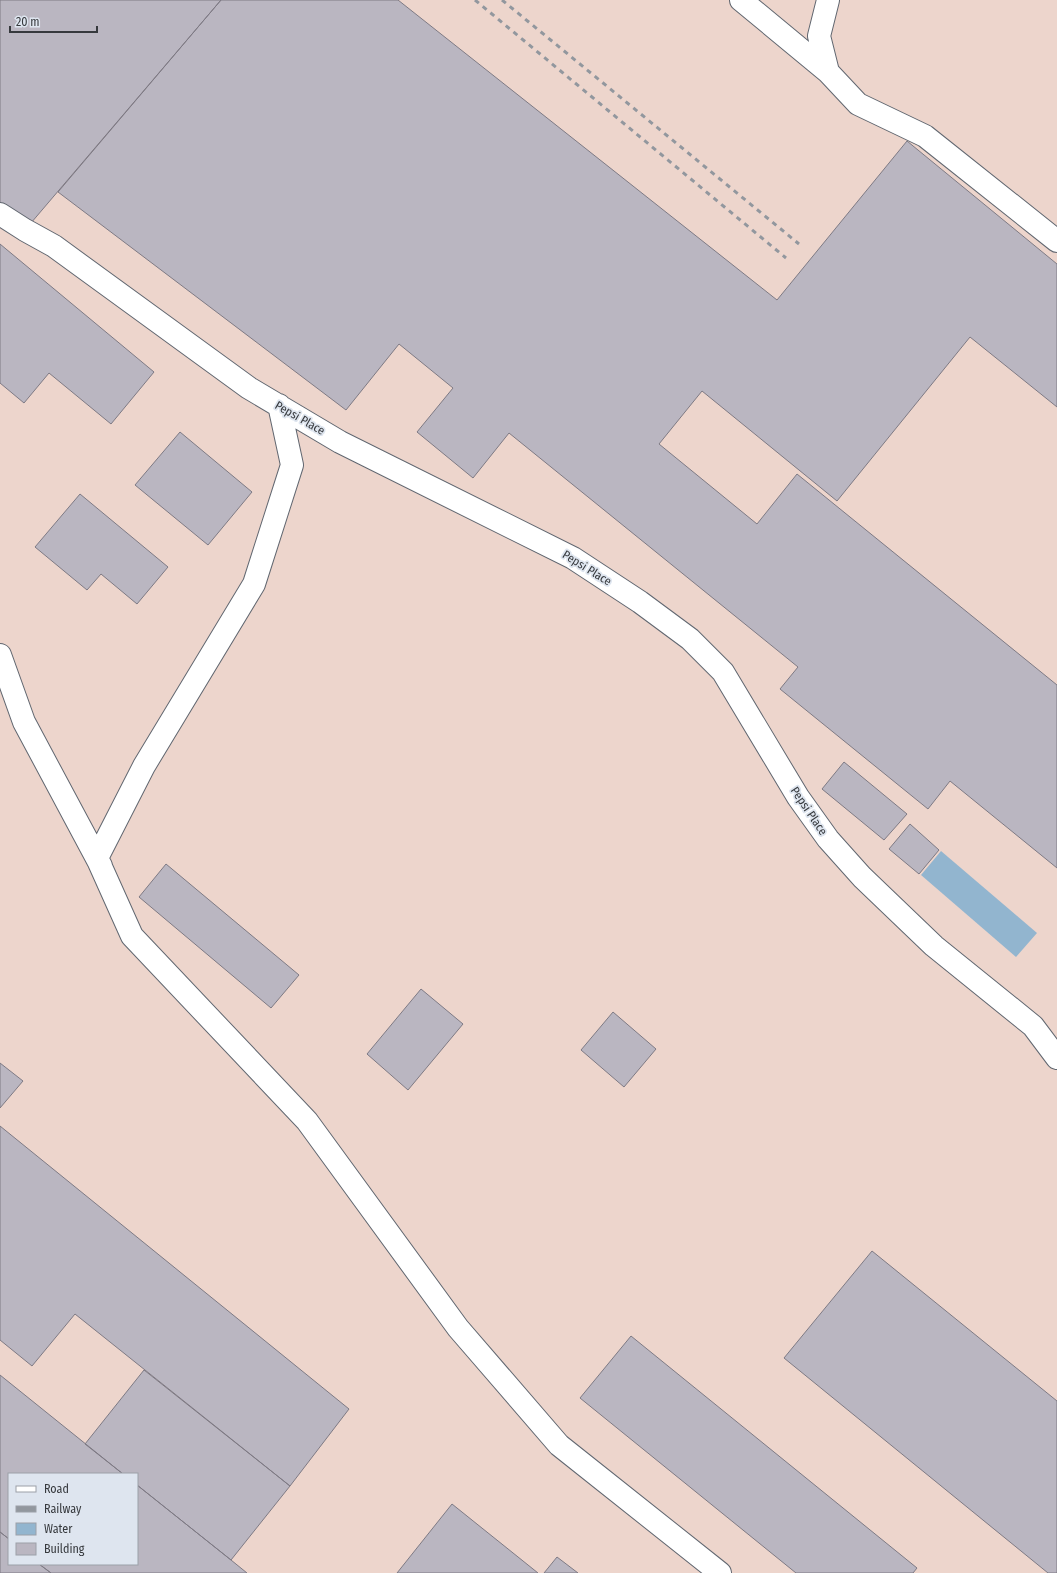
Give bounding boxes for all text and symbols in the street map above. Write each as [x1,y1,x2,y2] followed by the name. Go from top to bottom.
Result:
[10,8,97,34] scale bar
[16,15,40,29] text: 20 m
[273,398,327,438] street label: Pepsi Place
[560,547,614,589] street label: Pepsi Place
[788,784,830,838] street label: Pepsi Place
[8,1473,138,1565] legend
[44,1482,69,1496] text: Road
[44,1502,82,1516] text: Railway
[44,1522,73,1536] text: Water
[44,1542,85,1556] text: Building

